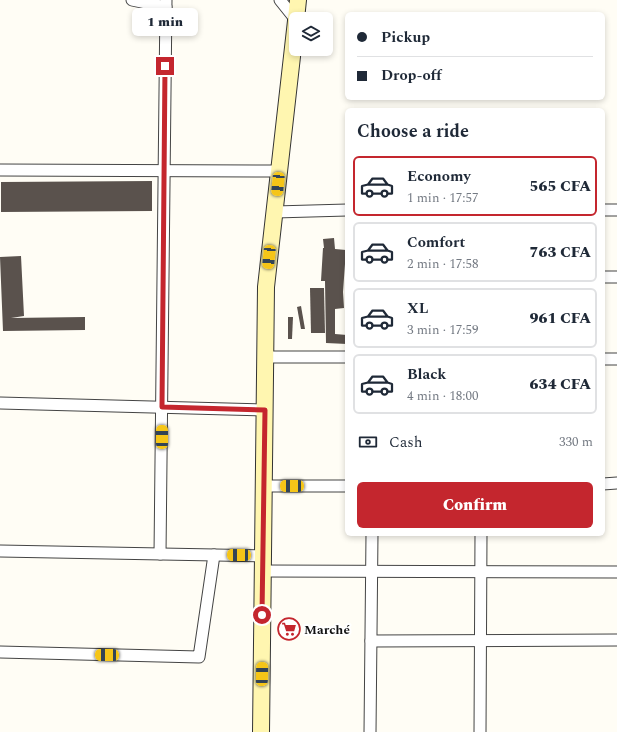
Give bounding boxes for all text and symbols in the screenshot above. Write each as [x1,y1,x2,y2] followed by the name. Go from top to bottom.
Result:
[132,8,198,36] callout: 1 min
[147,12,183,32] text: 1 min
[289,12,333,56] map controls
[289,12,333,56] button: layers
[381,26,430,49] text: Pickup
[156,57,174,75] route end
[381,64,442,87] text: Drop-off
[357,118,469,145] text: Choose a ride
[407,165,471,188] text: Economy
[359,168,395,204] icon: car
[271,171,285,197] car
[529,175,591,198] text: 565 CFA
[407,188,479,208] text: 1 min · 17:57
[407,231,465,254] text: Comfort
[359,234,395,270] icon: car
[529,241,591,264] text: 763 CFA
[262,244,276,270] car
[407,254,479,274] text: 2 min · 17:58
[407,297,428,320] text: XL
[359,300,395,336] icon: car
[529,307,591,330] text: 961 CFA
[407,320,479,340] text: 3 min · 17:59
[407,363,446,386] text: Black
[359,366,395,402] icon: car
[529,373,591,396] text: 634 CFA
[407,386,479,406] text: 4 min · 18:00
[156,425,168,449] car
[357,431,379,453] icon: cash
[389,431,422,454] text: Cash
[559,432,593,452] text: 330 m
[280,480,304,492] car
[357,482,593,528] button: Confirm
[227,549,251,561] car
[253,606,271,624] route start
[276,616,302,642] supermarket icon: Marché
[304,620,350,640] place label: Marché
[95,649,119,661] car
[256,662,268,686] car

